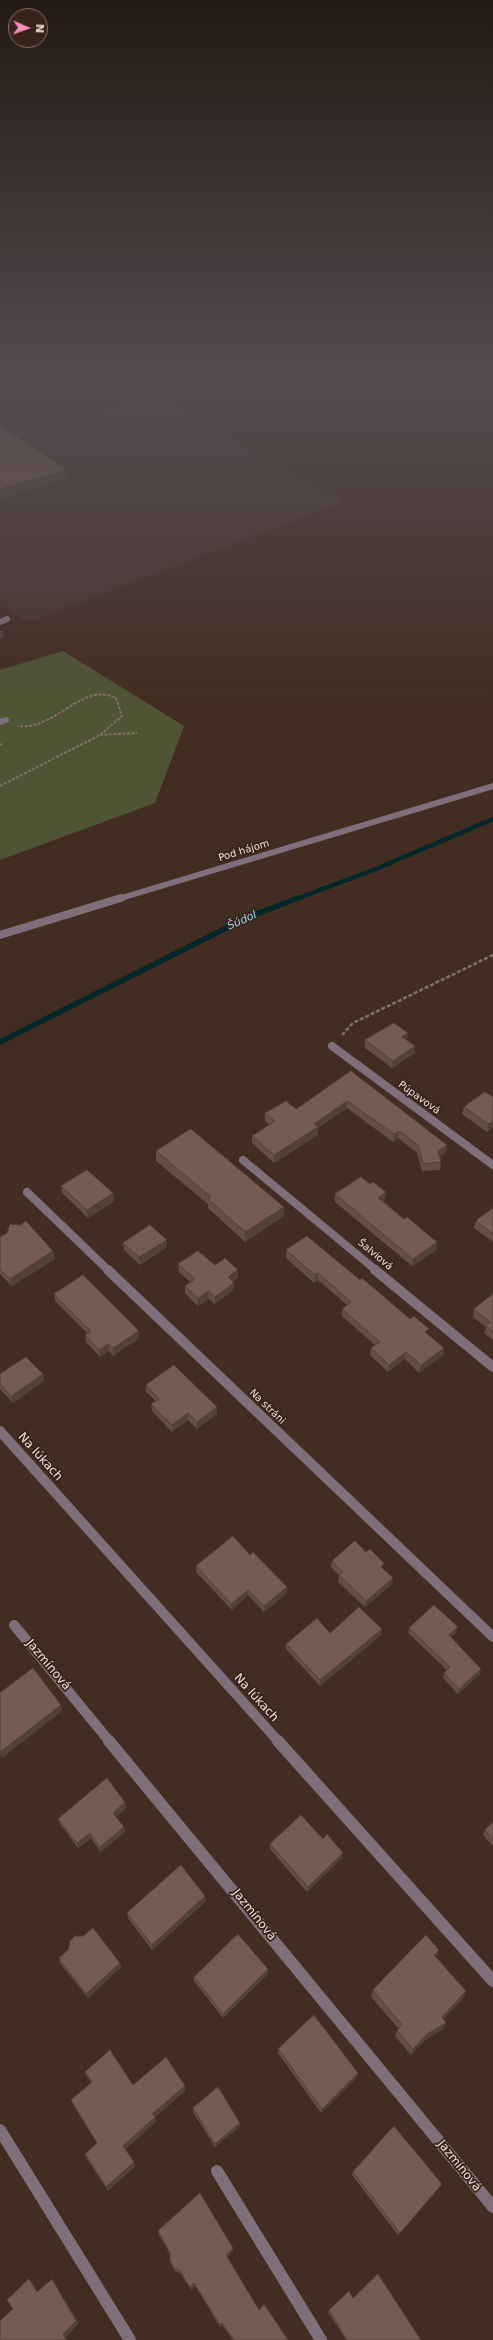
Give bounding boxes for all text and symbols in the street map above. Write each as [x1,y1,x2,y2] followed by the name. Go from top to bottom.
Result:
[8,8,48,48] north arrow
[33,24,46,33] text: N
[217,838,271,864] street label: Pod hájom
[225,909,259,933] water label: Šúdol
[396,1079,442,1117] street label: Púpavová
[355,1237,395,1273] street label: Šalviová
[247,1387,287,1427] street label: Na stráni
[15,1430,65,1484] street label: Na lúkach
[23,1637,73,1693] street label: Jazmínová
[231,1671,281,1725] street label: Na lúkach
[229,1887,279,1943] street label: Jazmínová
[434,2138,484,2194] street label: Jazmínová

